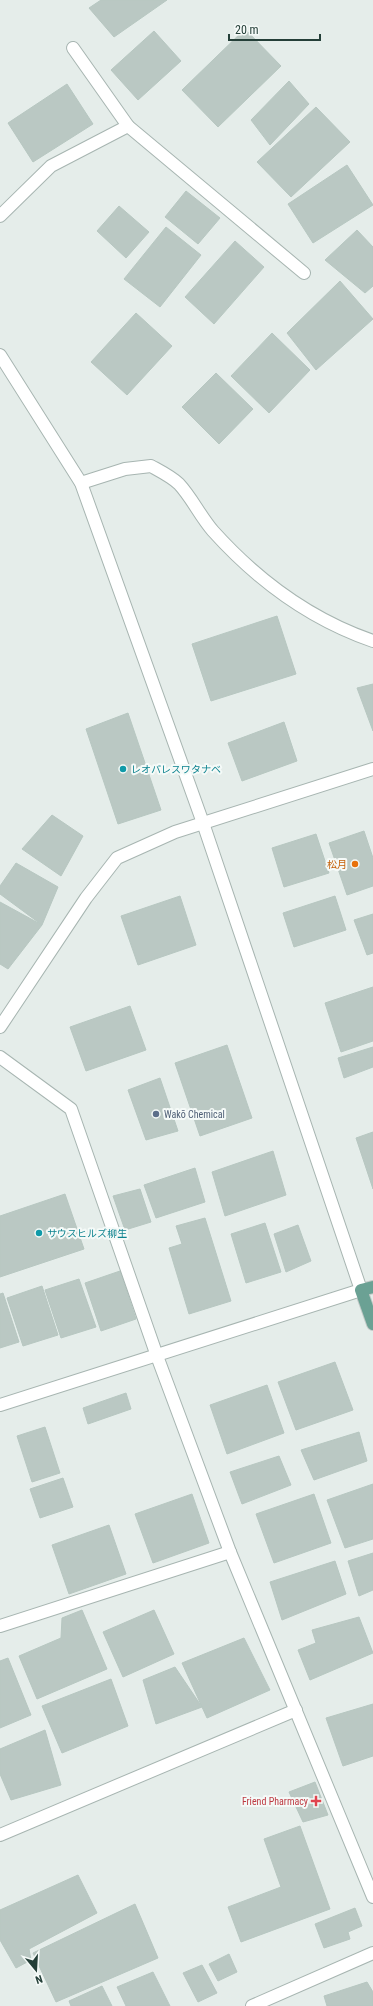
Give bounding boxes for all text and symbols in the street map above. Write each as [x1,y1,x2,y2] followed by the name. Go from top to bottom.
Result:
[229,16,320,42] scale bar
[235,23,259,37] text: 20 m
[118,764,128,774] marker: レオパレスワタナベ
[131,764,221,775] place label: レオパレスワタナベ
[327,859,347,870] place label: 松月
[350,859,360,869] marker: 松月
[151,1109,161,1119] marker: Wakō Chemical
[164,1109,225,1120] place label: Wakō Chemical
[34,1228,44,1238] marker: サウスヒルズ柳生
[47,1228,127,1239] place label: サウスヒルズ柳生
[242,1796,308,1807] place label: Friend Pharmacy
[311,1796,321,1806] marker: Friend Pharmacy
[16,1950,56,1990] north arrow
[33,1972,44,1986] text: N

